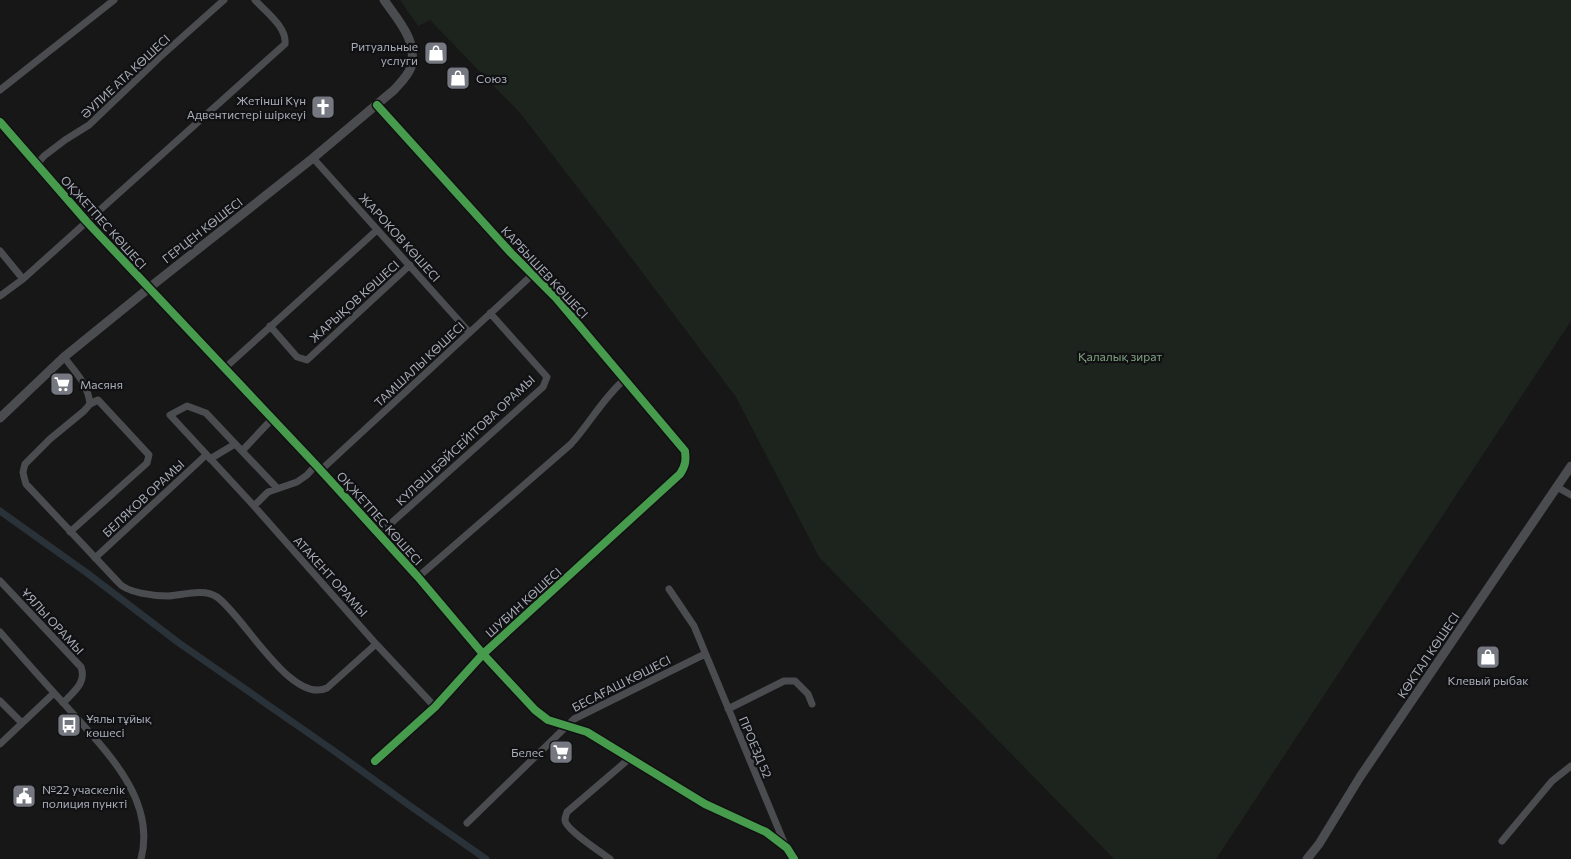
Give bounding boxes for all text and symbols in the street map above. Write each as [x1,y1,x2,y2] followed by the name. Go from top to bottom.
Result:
[78,31,172,121] street label: ӘУЛИЕ АТА КӨШЕСІ
[351,39,418,67] place label: Ритуальные услуги
[423,40,449,66] shop icon: Ритуальные услуги
[445,65,471,91] shop icon: Союз
[476,71,507,85] place label: Союз
[187,93,306,121] place label: Жетінші Күн Адвентистері шіркеуі
[310,94,336,120] church icon: Жетінші Күн Адвентистері шіркеуі
[58,172,150,272] street label: ОҚЖЕТПЕС КӨШЕСІ
[357,190,443,284] street label: ЖАРОКОВ КӨШЕСІ
[159,194,245,266] street label: ГЕРЦЕН КӨШЕСІ
[499,223,591,321] street label: КАРБЫШЕВ КӨШЕСІ
[306,257,402,345] street label: ЖАРЫҚОВ КӨШЕСІ
[371,319,467,409] street label: ТАМШАЛЫ КӨШЕСІ
[1078,349,1162,363] park label: Қалалық зират
[49,371,75,397] supermarket icon: Масяня
[393,372,537,508] street label: КҮЛӘШ БӘЙСЕЙІТОВА ОРАМЫ
[80,377,123,391] place label: Масяня
[99,457,187,539] street label: БЕЛЯКОВ ОРАМЫ
[334,468,426,568] street label: ОҚЖЕТПЕС КӨШЕСІ
[291,533,371,619] street label: АТАКЕНТ ОРАМЫ
[482,564,564,640] street label: ШУБИН КӨШЕСІ
[19,585,87,657] street label: ҰЯЛЫ ОРАМЫ
[1394,609,1462,701] street label: КӨКТАЛ КӨШЕСІ
[1475,644,1501,670] shop icon: Клевый рыбак
[569,652,673,714] street label: БЕСАҒАШ КӨШЕСІ
[1447,673,1529,687] place label: Клевый рыбак
[86,711,152,739] place label: Ұялы тұйық көшесі
[56,712,82,738] bus stop icon: Ұялы тұйық көшесі
[737,714,775,780] street label: ПРОЕЗД 52
[548,739,574,765] supermarket icon: Белес
[511,745,544,759] place label: Белес
[42,782,127,810] place label: №22 учаскелік полиция пункті
[11,783,37,809] public building icon: №22 учаскелік полиция пункті

